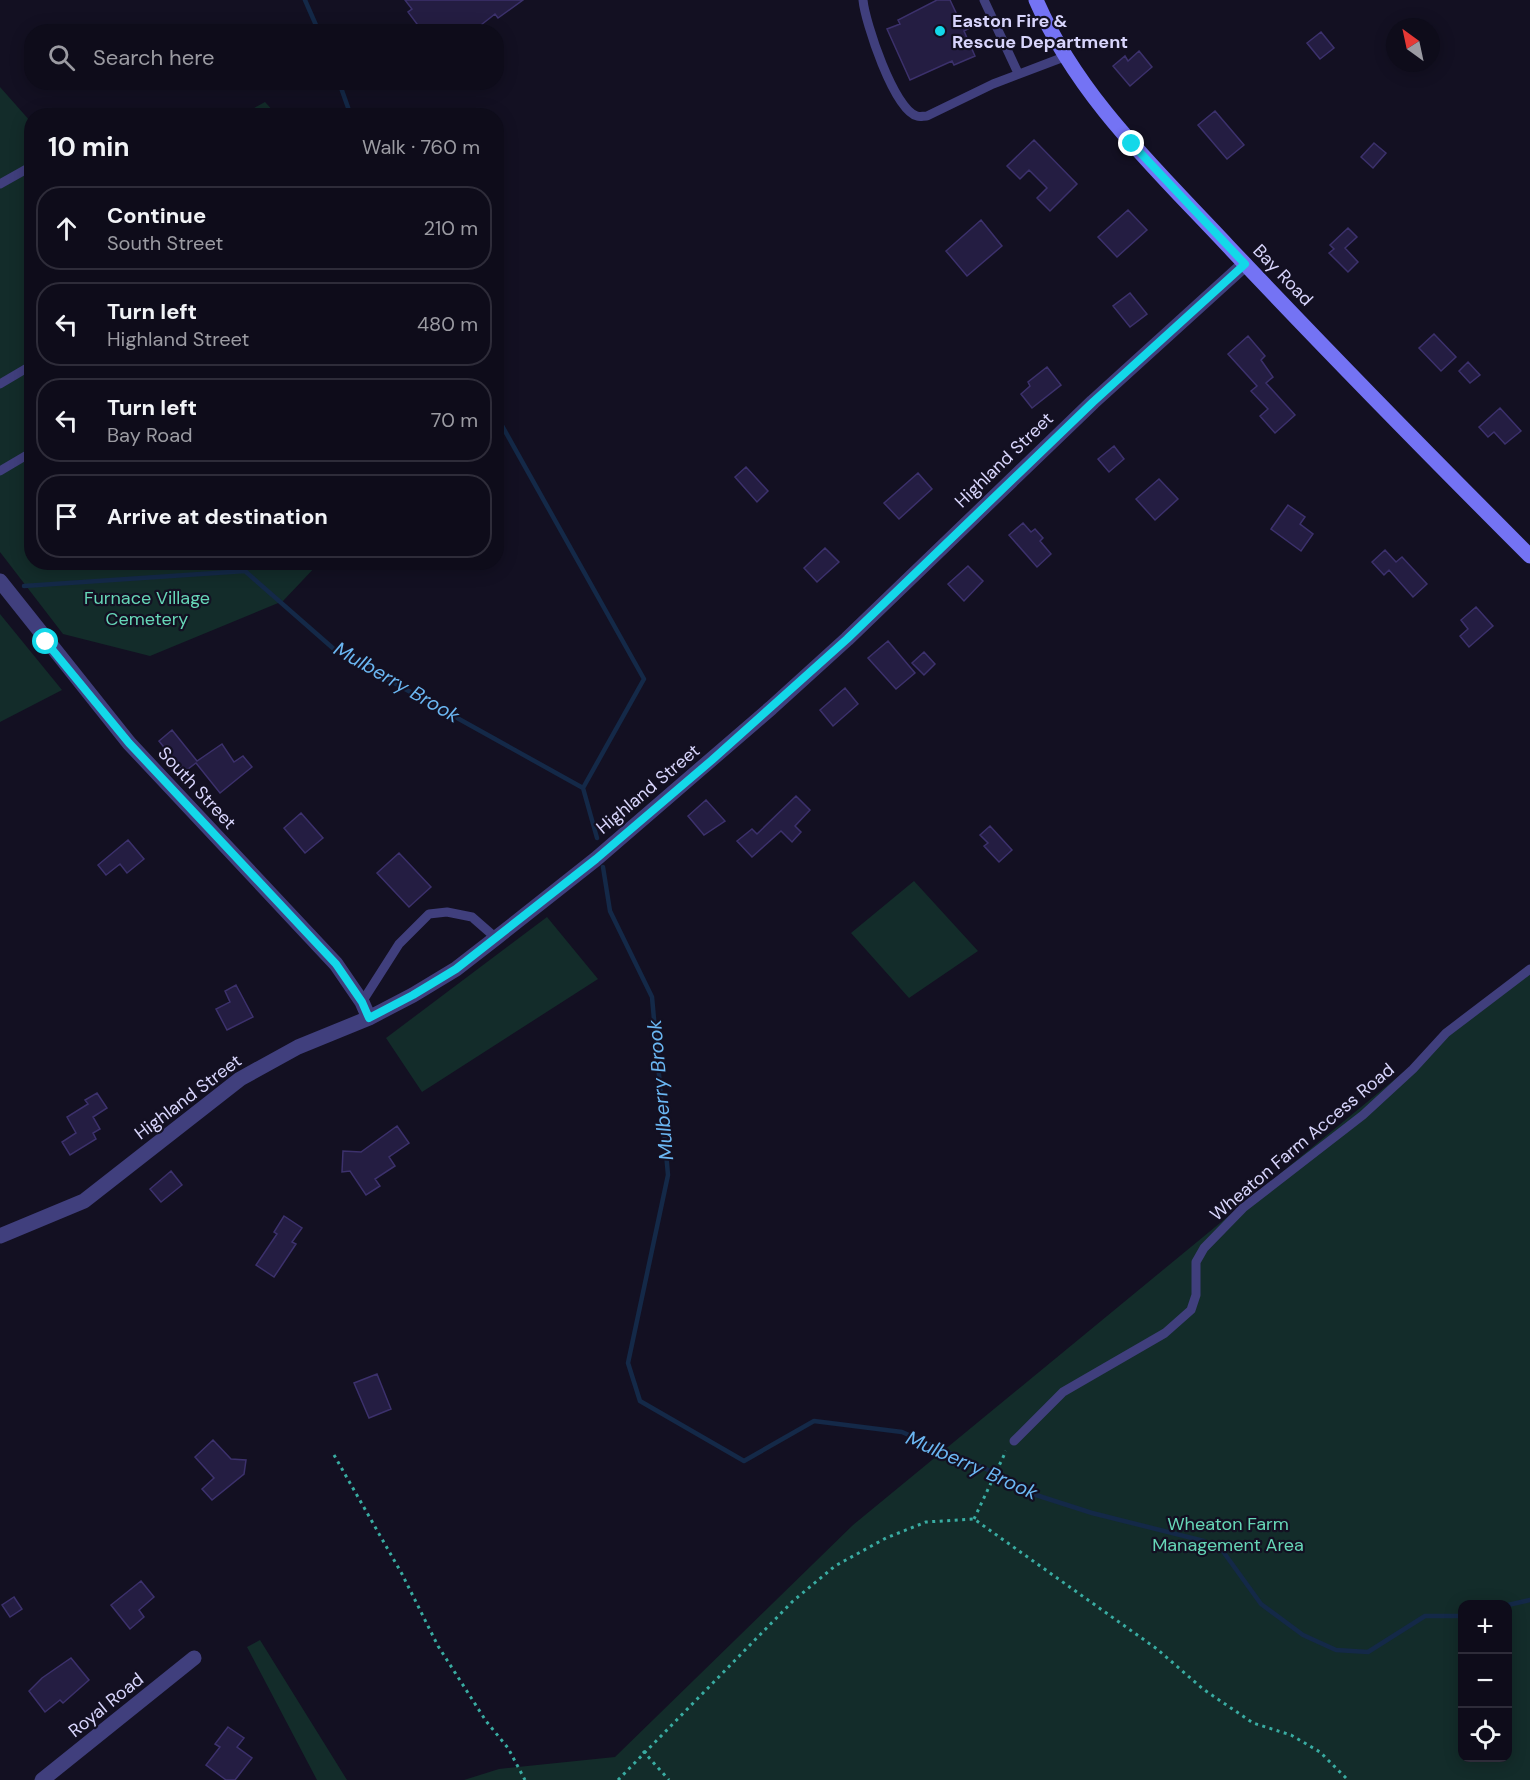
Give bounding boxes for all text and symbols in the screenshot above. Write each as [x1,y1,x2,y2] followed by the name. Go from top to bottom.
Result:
[952,9,1128,54] place label: Easton Fire & Rescue Department
[1386,18,1440,72] north arrow
[24,24,504,90] search box
[933,24,947,38] marker: Easton Fire & Rescue Department
[45,41,78,74] icon: search
[93,43,214,72] text: Search here
[48,130,130,164] text: 10 min
[1118,130,1144,156] route end
[362,134,480,160] text: Walk · 760 m
[107,201,206,230] text: Continue
[50,212,83,245] icon: ahead
[423,215,478,241] text: 210 m
[107,230,223,256] text: South Street
[1248,239,1318,311] street label: Bay Road
[107,297,197,326] text: Turn left
[50,308,83,341] icon: left
[417,311,478,337] text: 480 m
[107,326,249,352] text: Highland Street
[107,393,197,422] text: Turn left
[50,404,83,437] icon: left
[431,407,478,433] text: 70 m
[950,407,1058,513] street label: Highland Street
[107,422,193,448] text: Bay Road
[50,500,83,533] icon: arrive
[107,502,328,531] text: Arrive at destination
[84,586,210,631] park label: Furnace Village Cemetery
[32,628,58,654] route start
[329,635,465,729] water label: Mulberry Brook
[591,739,705,839] street label: Highland Street
[153,742,241,834] street label: South Street
[641,1018,679,1162] water label: Mulberry Brook
[130,1049,246,1145] street label: Highland Street
[1205,1058,1399,1226] street label: Wheaton Farm Access Road
[902,1424,1043,1506] water label: Mulberry Brook
[1152,1512,1304,1557] park label: Wheaton Farm Management Area
[1458,1600,1512,1762] map controls
[1458,1600,1512,1654] button: +
[1458,1654,1512,1708] button: −
[63,1667,149,1743] street label: Royal Road
[1458,1708,1512,1762] button: locate

